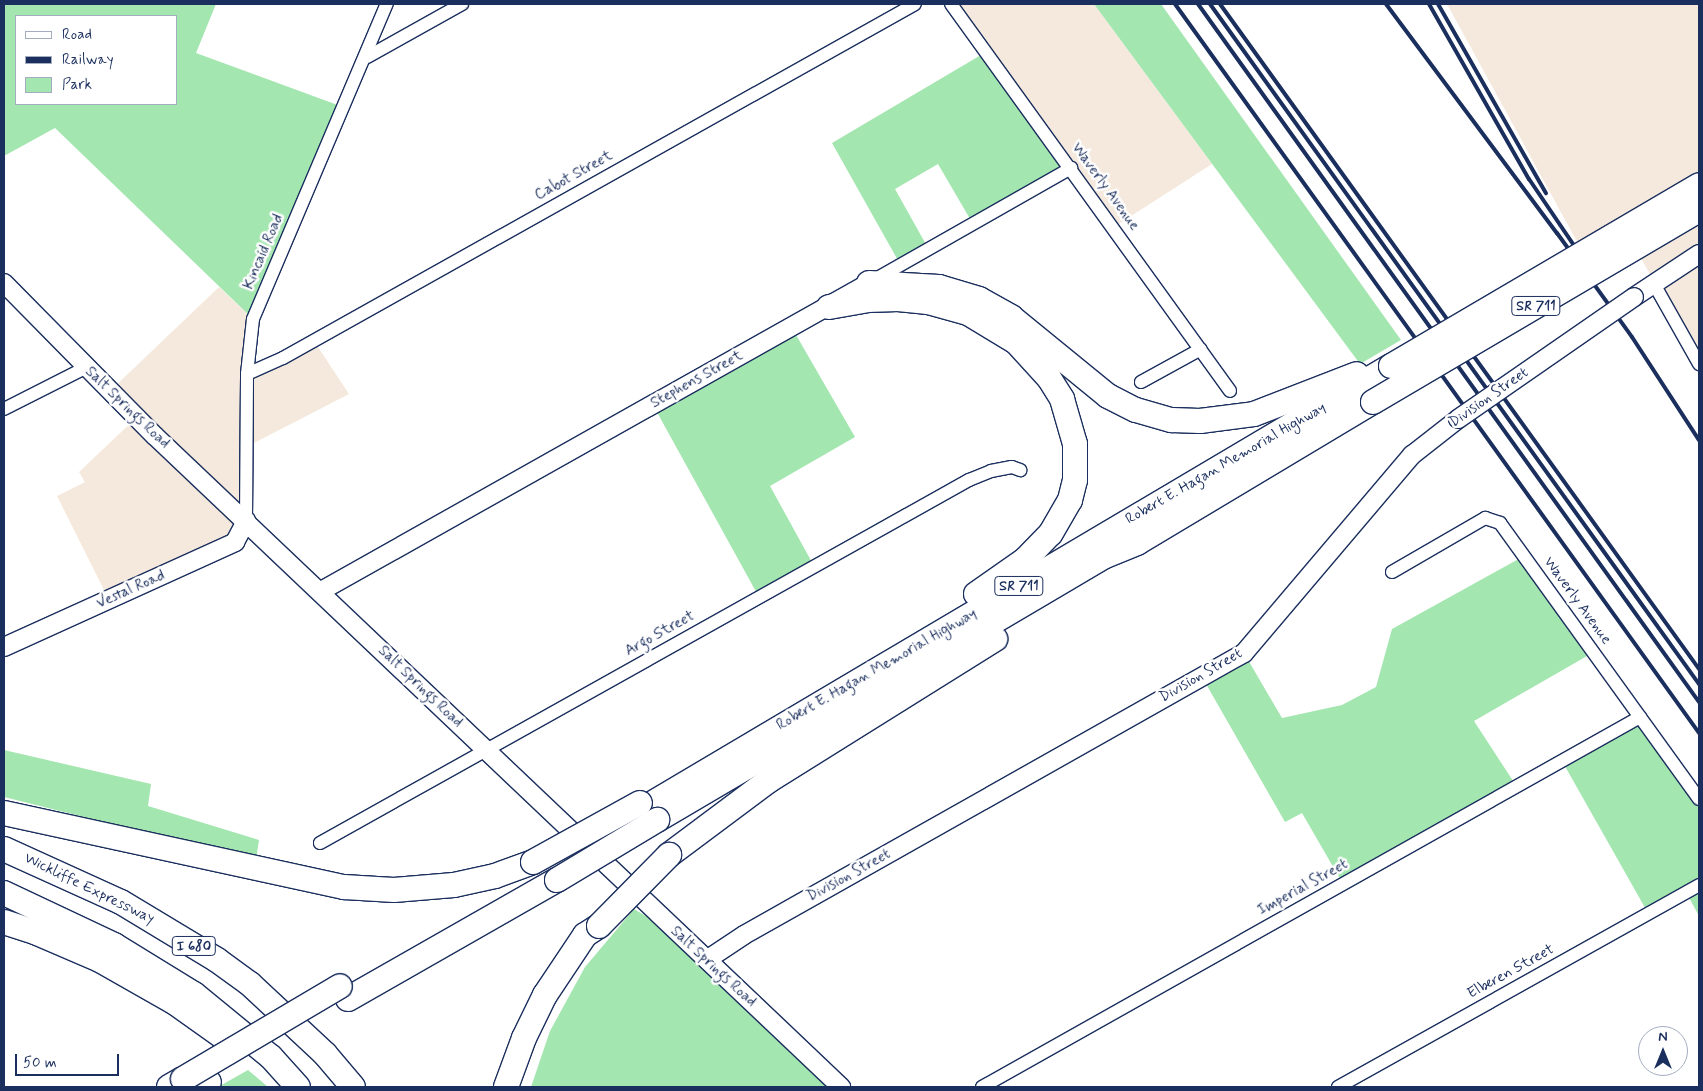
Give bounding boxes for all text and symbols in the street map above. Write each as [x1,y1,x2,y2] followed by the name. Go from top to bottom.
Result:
[15,15,178,105] legend
[62,25,92,45] text: Road
[62,50,114,70] text: Railway
[62,75,92,95] text: Park
[1067,139,1143,235] street label: Waverly Avenue
[532,147,616,205] street label: Cabot Street
[240,212,288,292] street label: Kincaid Road
[1511,294,1561,318] road number: SR 711
[648,347,746,413] street label: Stephens Street
[81,363,173,453] street label: Salt Springs Road
[1445,363,1533,433] street label: Division Street
[1122,399,1330,529] street label: Robert E. Hagan Memorial Highway
[1539,553,1615,649] street label: Waverly Avenue
[95,567,167,613] street label: Vestal Road
[994,574,1044,598] road number: SR 711
[773,605,981,735] street label: Robert E. Hagan Memorial Highway
[622,608,698,660] street label: Argo Street
[374,642,466,732] street label: Salt Springs Road
[1155,644,1247,708] street label: Division Street
[803,845,895,907] street label: Division Street
[21,850,157,928] street label: Wickliffe Expressway
[1254,855,1352,921] street label: Imperial Street
[666,923,760,1011] street label: Salt Springs Road
[172,934,216,958] road number: I 680
[1465,941,1557,1003] street label: Elberen Street
[1638,1026,1688,1076] north arrow
[1658,1028,1668,1046] text: N
[18,1044,121,1076] scale bar
[23,1053,57,1073] text: 50 m

